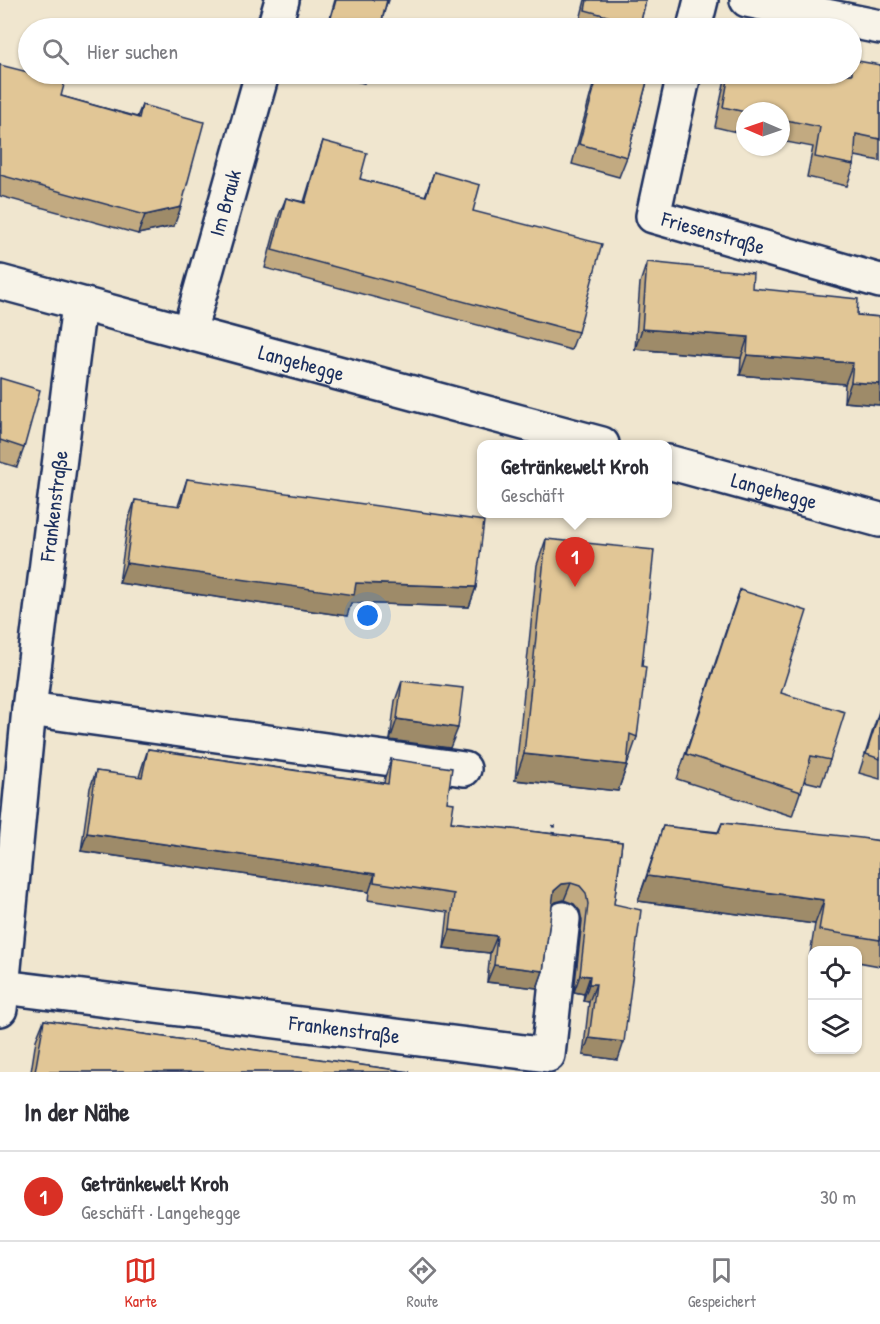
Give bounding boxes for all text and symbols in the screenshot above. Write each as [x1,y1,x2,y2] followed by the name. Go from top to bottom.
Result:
[18,18,862,84] search box
[39,35,72,68] icon: search
[87,36,178,66] text: Hier suchen
[736,102,790,156] north arrow
[202,166,248,240] street label: Im Brauk
[657,204,768,261] street label: Friesenstraße
[255,337,347,388] street label: Langehegge
[477,440,672,518] popup
[32,449,75,564] street label: Frankenstraße
[501,451,648,481] text: Getränkewelt Kroh
[728,465,820,516] street label: Langehegge
[501,481,564,508] text: Geschäft
[556,538,594,587] pin: 1
[353,601,382,630] your location
[808,946,862,1054] map controls
[808,946,862,1000] button: locate
[808,1000,862,1054] button: layers
[286,1008,401,1050] street label: Frankenstraße
[24,1094,130,1129] text: In der Nähe
[81,1168,228,1198] text: Getränkewelt Kroh
[40,1183,47,1210] text: 1
[820,1183,856,1210] text: 30 m
[81,1198,241,1225] text: Geschäft · Langehegge
[124,1254,157,1312] tab: Karte
[406,1254,439,1312] tab: Route
[688,1254,756,1312] tab: Gespeichert

